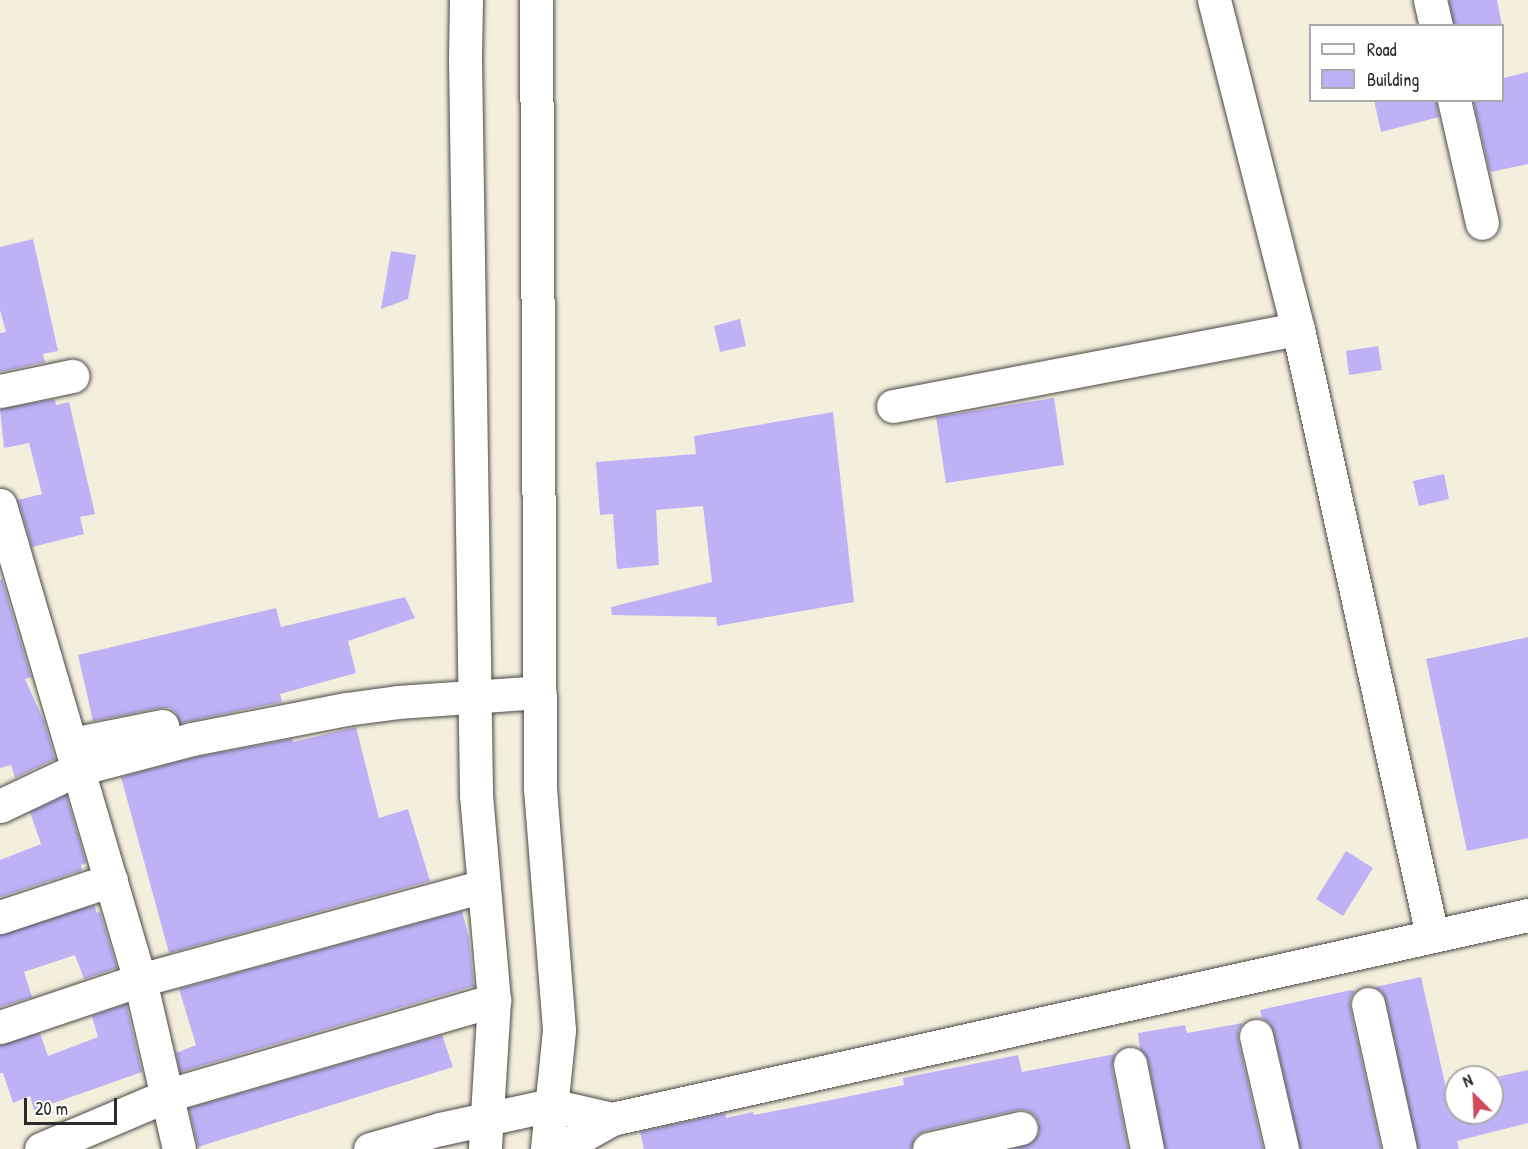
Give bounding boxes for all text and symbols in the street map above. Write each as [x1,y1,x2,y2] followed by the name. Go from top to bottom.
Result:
[1309,24,1504,102] legend
[1367,37,1397,62] text: Road
[1367,67,1419,92] text: Building
[1444,1065,1504,1125] north arrow
[1459,1069,1476,1092] text: N
[27,1086,120,1124] scale bar
[35,1096,68,1121] text: 20 m

